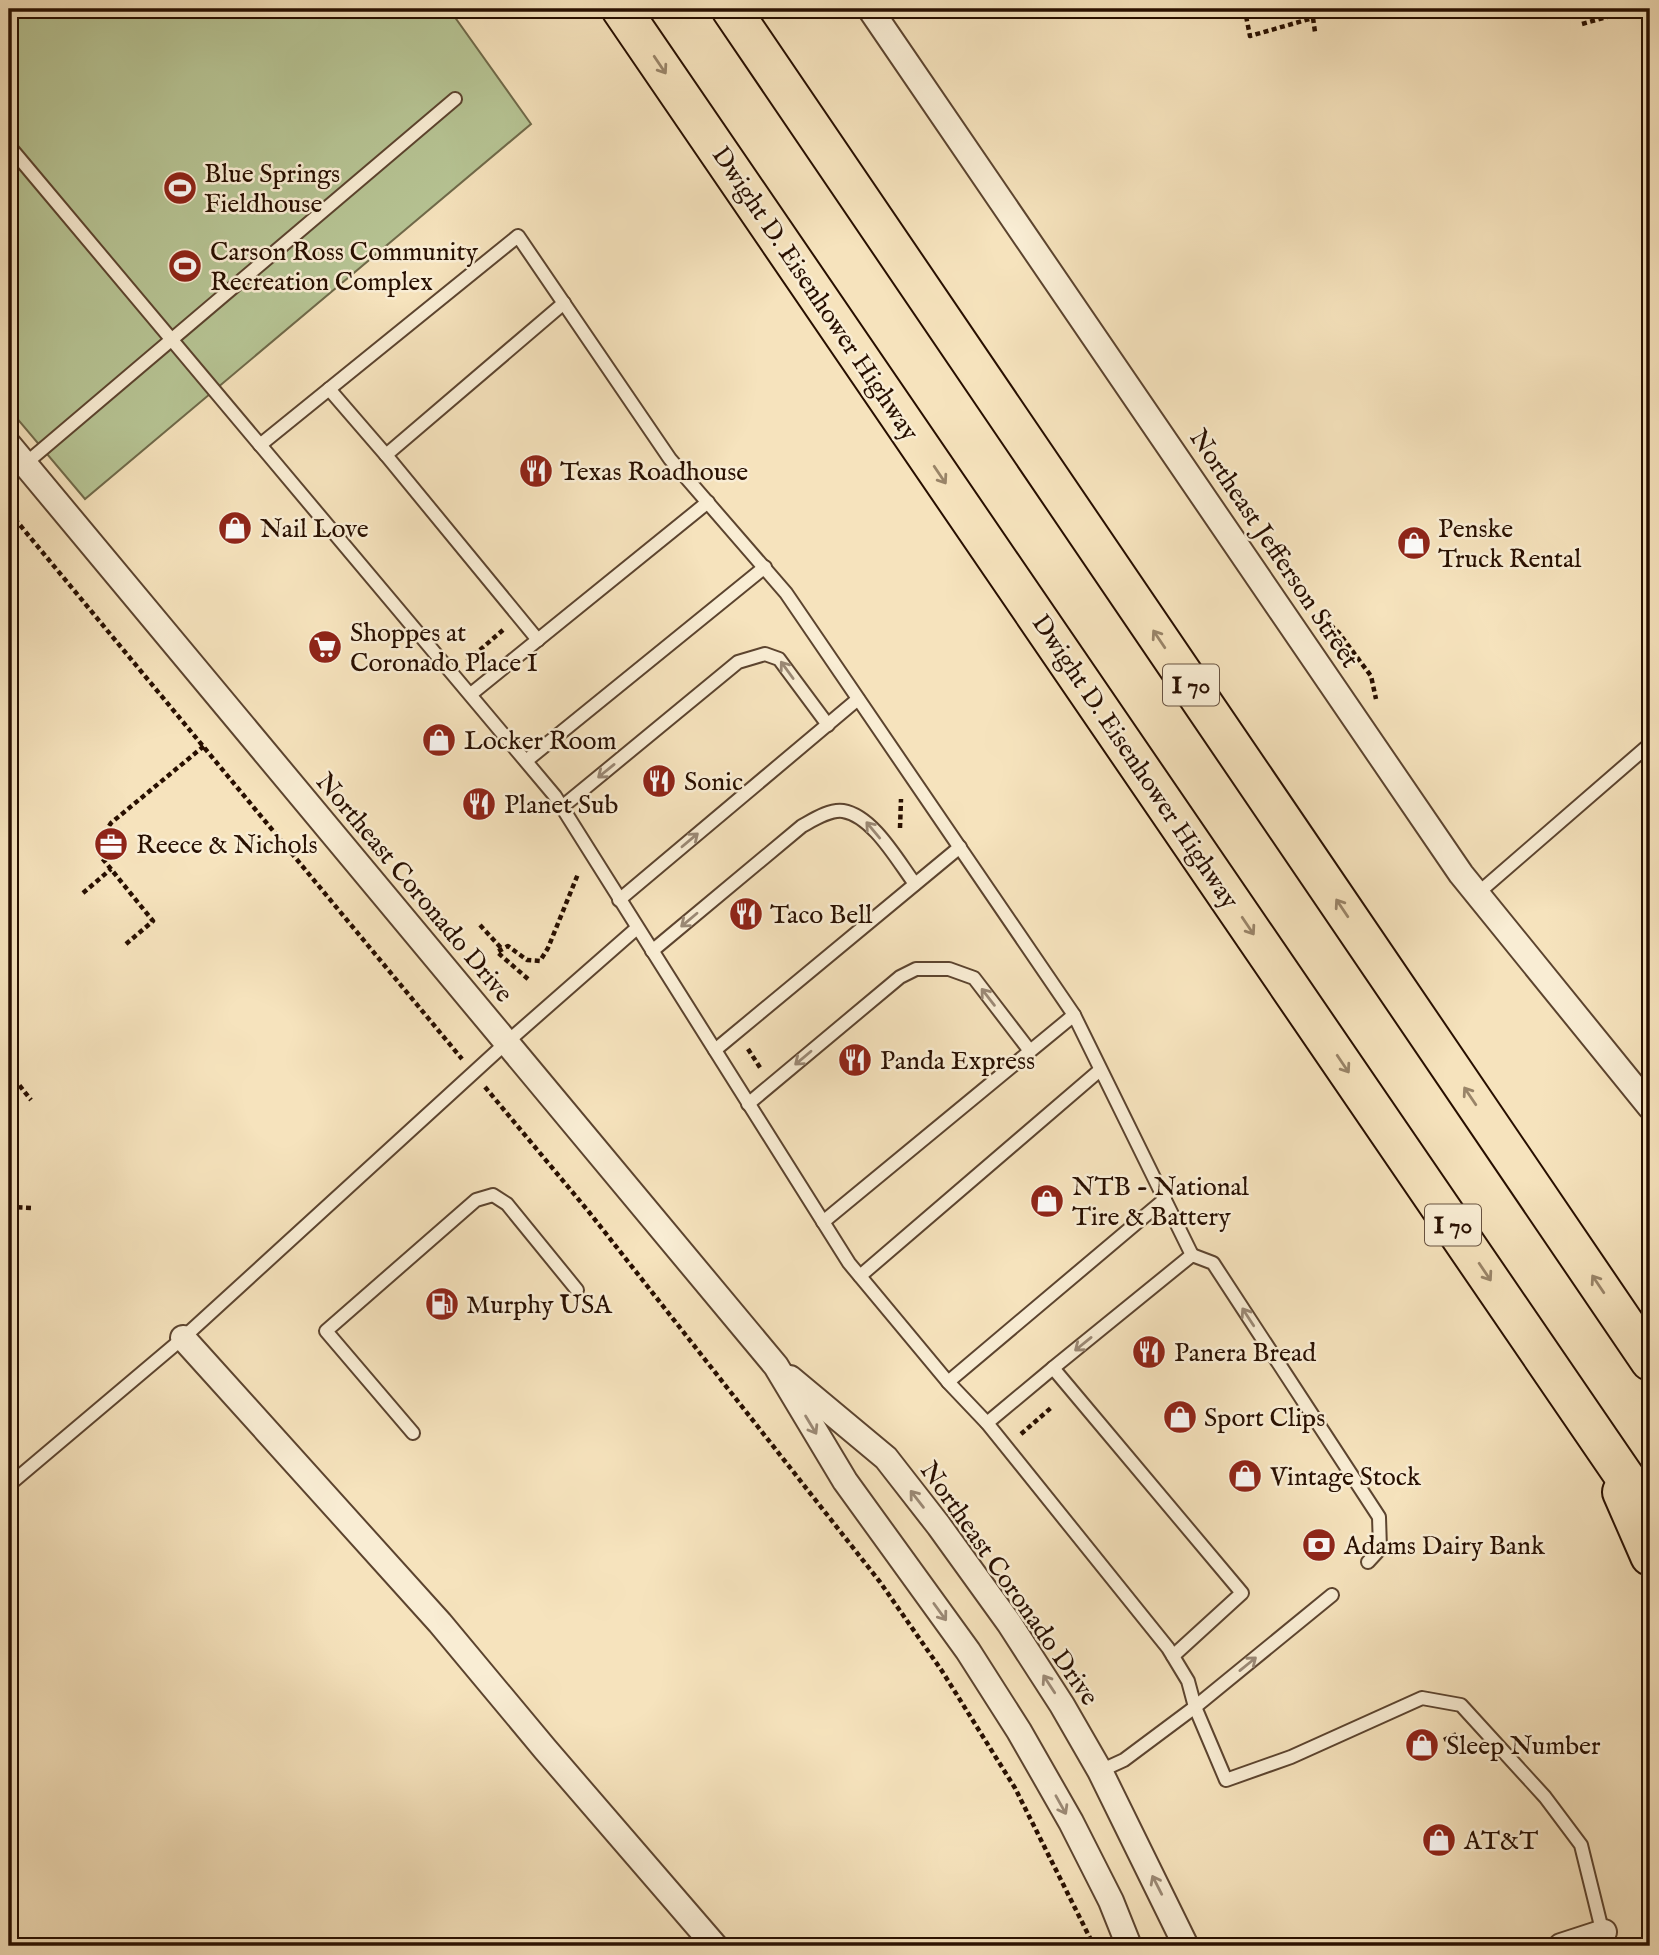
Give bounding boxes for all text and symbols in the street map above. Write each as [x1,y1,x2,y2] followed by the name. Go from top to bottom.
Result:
[653,55,667,74] one-way arrow
[704,140,926,448] street label: Dwight D. Eisenhower Highway
[204,158,340,221] place label: Blue Springs Fieldhouse
[161,169,199,207] sports icon: Blue Springs Fieldhouse
[210,236,478,299] place label: Carson Ross Community Recreation Complex
[166,247,204,285] sports icon: Carson Ross Community Recreation Complex
[1182,423,1366,675] street label: Northeast Jefferson Street
[517,452,555,490] restaurant icon: Texas Roadhouse
[560,456,748,489] place label: Texas Roadhouse
[933,465,947,484] one-way arrow
[216,509,254,547] shop icon: Nail Love
[260,513,369,546] place label: Nail Love
[1438,513,1582,576] place label: Penske Truck Rental
[1395,524,1433,562] shop icon: Penske Truck Rental
[1024,608,1246,916] street label: Dwight D. Eisenhower Highway
[350,617,538,680] place label: Shoppes at Coronado Place I
[306,628,344,666] supermarket icon: Shoppes at Coronado Place I
[1152,630,1166,649] one-way arrow
[780,661,794,680] one-way arrow
[1163,664,1219,706] road number: I 70
[420,721,458,759] shop icon: Locker Room
[464,725,617,758] place label: Locker Room
[640,762,678,800] restaurant icon: Sonic
[597,763,615,779] one-way arrow
[308,766,520,1010] street label: Northeast Coronado Drive
[684,766,743,799] place label: Sonic
[460,785,498,823] restaurant icon: Planet Sub
[504,789,619,822] place label: Planet Sub
[865,821,881,839] one-way arrow
[92,825,130,863] office icon: Reece & Nichols
[136,829,318,862] place label: Reece & Nichols
[681,833,699,849] one-way arrow
[727,895,765,933] restaurant icon: Taco Bell
[770,899,873,932] place label: Taco Bell
[1335,899,1349,918] one-way arrow
[680,912,698,928] one-way arrow
[1241,916,1255,935] one-way arrow
[981,988,996,1007] one-way arrow
[836,1041,874,1079] restaurant icon: Panda Express
[880,1045,1035,1078] place label: Panda Express
[794,1050,812,1066] one-way arrow
[1336,1054,1350,1074] one-way arrow
[1463,1087,1477,1106] one-way arrow
[1072,1171,1250,1234] place label: NTB - National Tire & Battery
[1028,1182,1066,1220] shop icon: NTB - National Tire & Battery
[1425,1204,1481,1246] road number: I 70
[1478,1262,1492,1282] one-way arrow
[1591,1275,1605,1294] one-way arrow
[423,1285,461,1323] fuel station icon: Murphy USA
[466,1289,613,1322] place label: Murphy USA
[1241,1307,1255,1327] one-way arrow
[1130,1333,1168,1371] restaurant icon: Panera Bread
[1074,1336,1092,1352] one-way arrow
[1174,1337,1316,1370] place label: Panera Bread
[1161,1398,1199,1436] shop icon: Sport Clips
[1204,1402,1325,1435] place label: Sport Clips
[804,1414,818,1434] one-way arrow
[912,1456,1106,1712] street label: Northeast Coronado Drive
[1226,1457,1264,1495] shop icon: Vintage Stock
[1269,1461,1422,1494] place label: Vintage Stock
[910,1490,925,1508] one-way arrow
[1300,1526,1338,1564] bank icon: Adams Dairy Bank
[1343,1530,1546,1563] place label: Adams Dairy Bank
[933,1602,947,1621] one-way arrow
[1238,1656,1256,1672] one-way arrow
[1042,1675,1056,1695] one-way arrow
[1403,1726,1441,1764] shop icon: Sleep Number
[1446,1730,1601,1763] place label: Sleep Number
[1054,1794,1068,1814] one-way arrow
[1420,1821,1458,1859] shop icon: AT&T
[1463,1825,1538,1858] place label: AT&T
[1149,1875,1163,1896] one-way arrow

